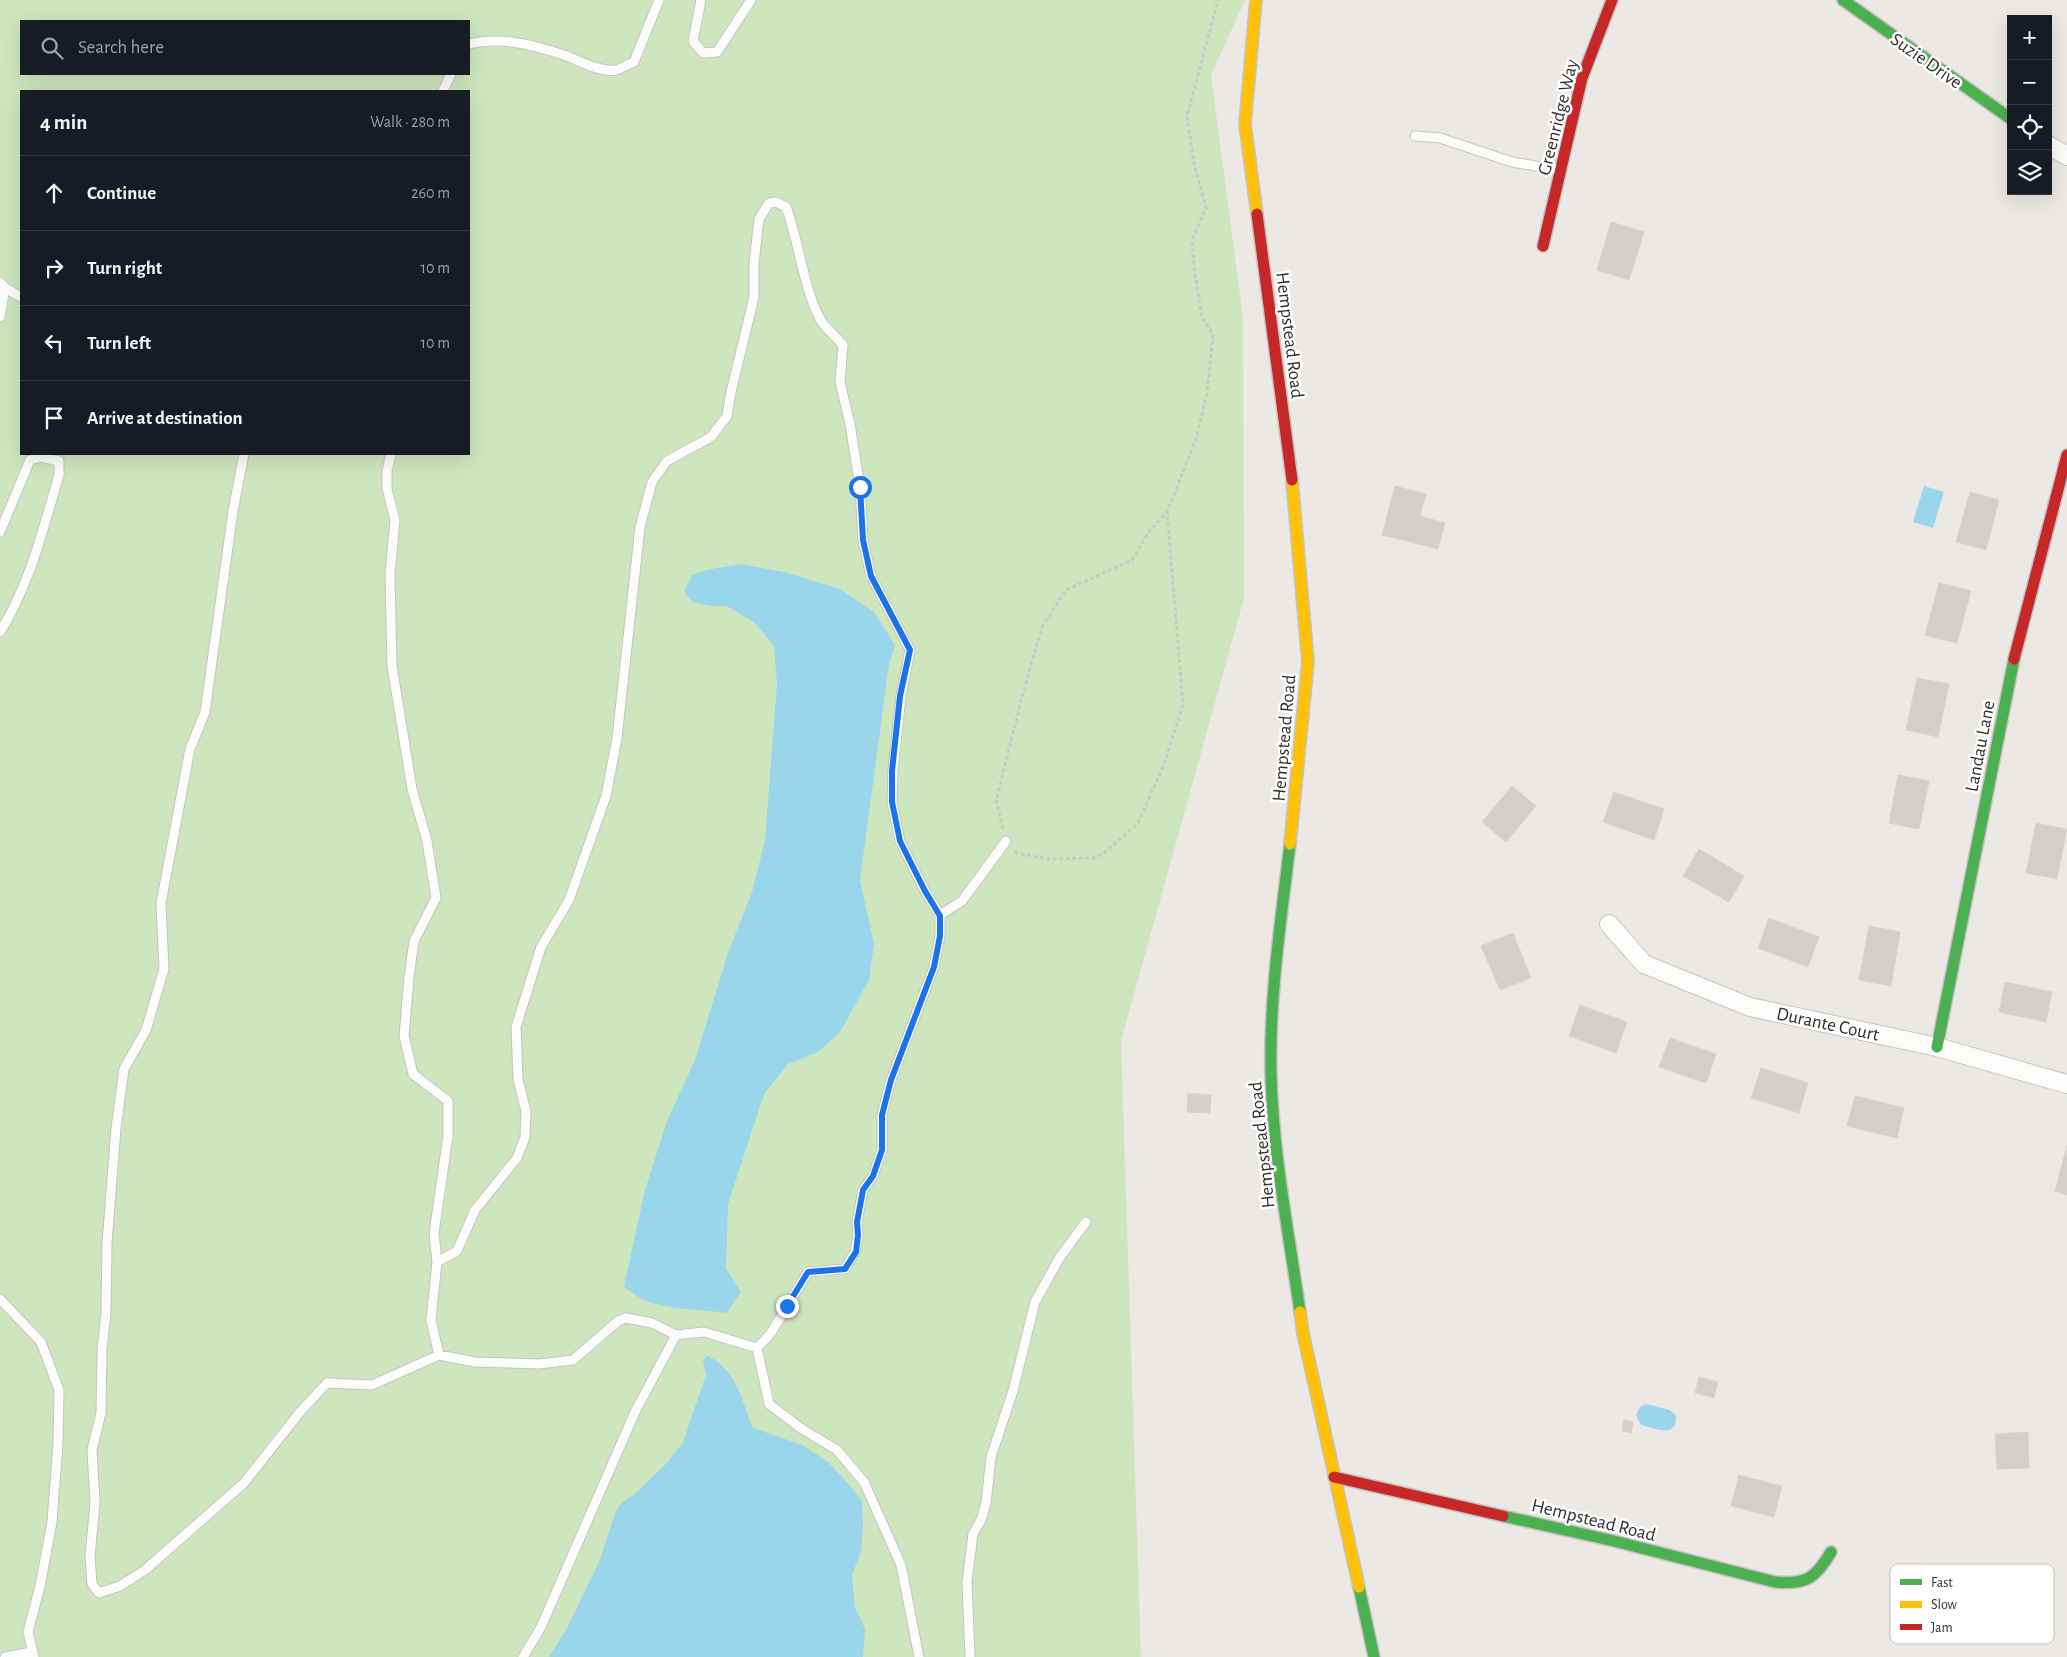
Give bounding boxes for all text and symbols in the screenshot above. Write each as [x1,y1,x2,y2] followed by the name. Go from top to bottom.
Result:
[2007,15,2052,195] map controls
[2007,15,2052,60] button: +
[20,20,470,75] search box
[1887,30,1965,93] street label: Suzie Drive
[38,34,66,62] icon: search
[78,38,164,57] text: Search here
[1535,58,1582,177] street label: Greenridge Way
[2007,60,2052,105] button: −
[2007,105,2052,150] button: locate
[40,112,87,133] text: 4 min
[370,114,450,130] text: Walk · 280 m
[2007,150,2052,195] button: layers
[40,179,68,207] icon: ahead
[87,184,156,203] text: Continue
[411,185,450,201] text: 260 m
[40,254,68,282] icon: right
[87,259,162,278] text: Turn right
[421,260,450,276] text: 10 m
[1272,271,1307,400] street label: Hempstead Road
[40,329,68,357] icon: left
[87,334,151,353] text: Turn left
[421,335,450,351] text: 10 m
[40,404,68,432] icon: arrive
[87,409,243,428] text: Arrive at destination
[849,476,872,499] route start
[1269,674,1300,802] street label: Hempstead Road
[1962,699,1999,794] street label: Landau Lane
[1775,1004,1881,1045] street label: Durante Court
[1246,1080,1279,1209] street label: Hempstead Road
[776,1295,799,1318] route end
[1530,1496,1658,1545] street label: Hempstead Road
[1890,1564,2054,1644] legend
[1931,1576,1953,1590] text: Fast
[1931,1598,1958,1612] text: Slow
[1931,1621,1953,1635] text: Jam

